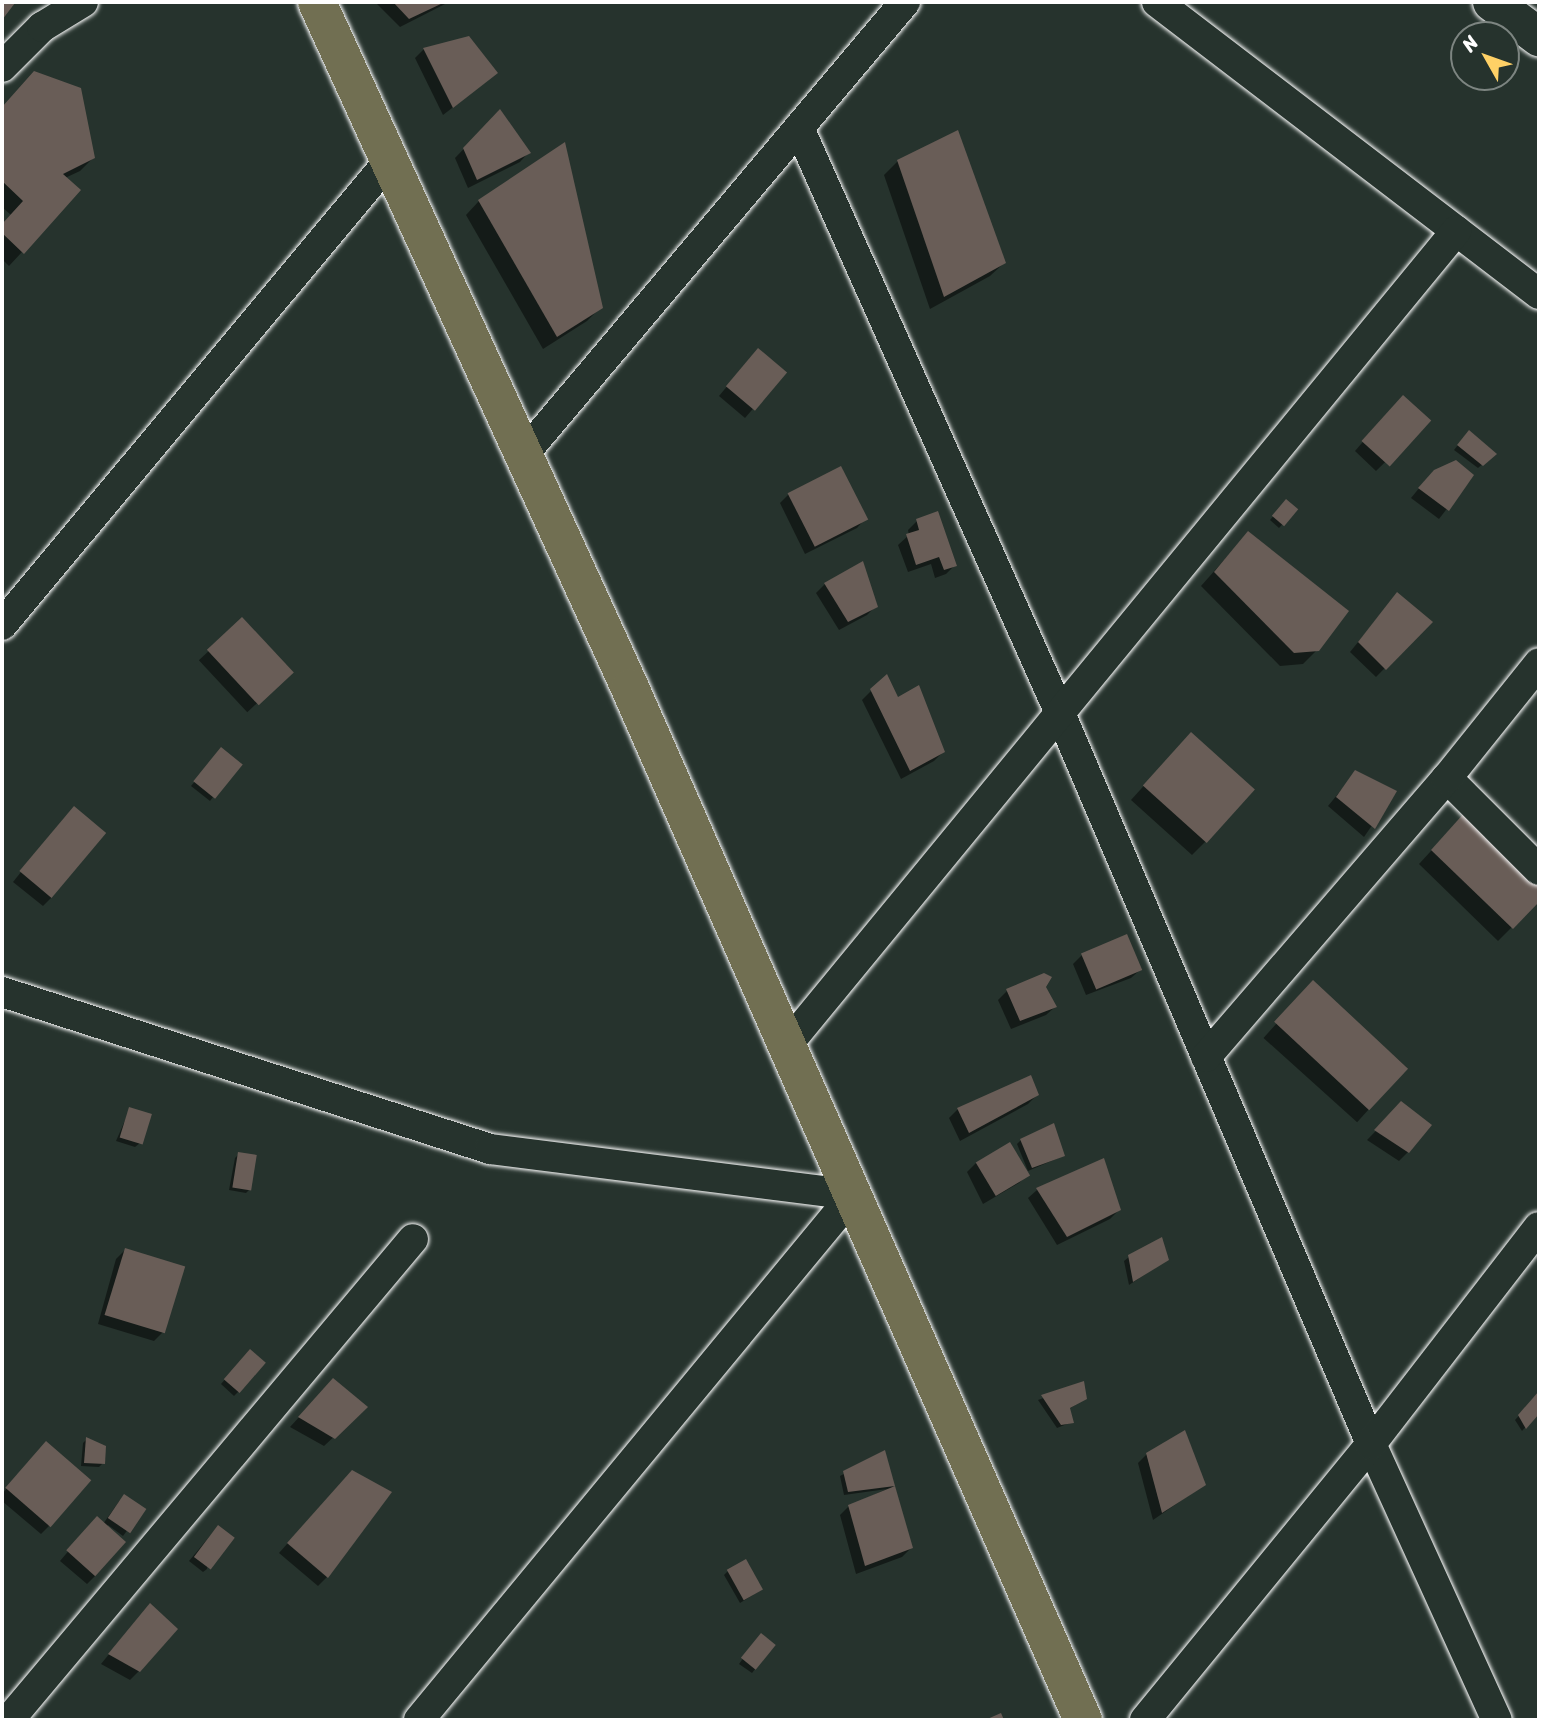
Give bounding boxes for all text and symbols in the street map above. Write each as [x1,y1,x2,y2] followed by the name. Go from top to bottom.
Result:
[1450,21,1520,91] north arrow
[1453,28,1487,59] text: N

